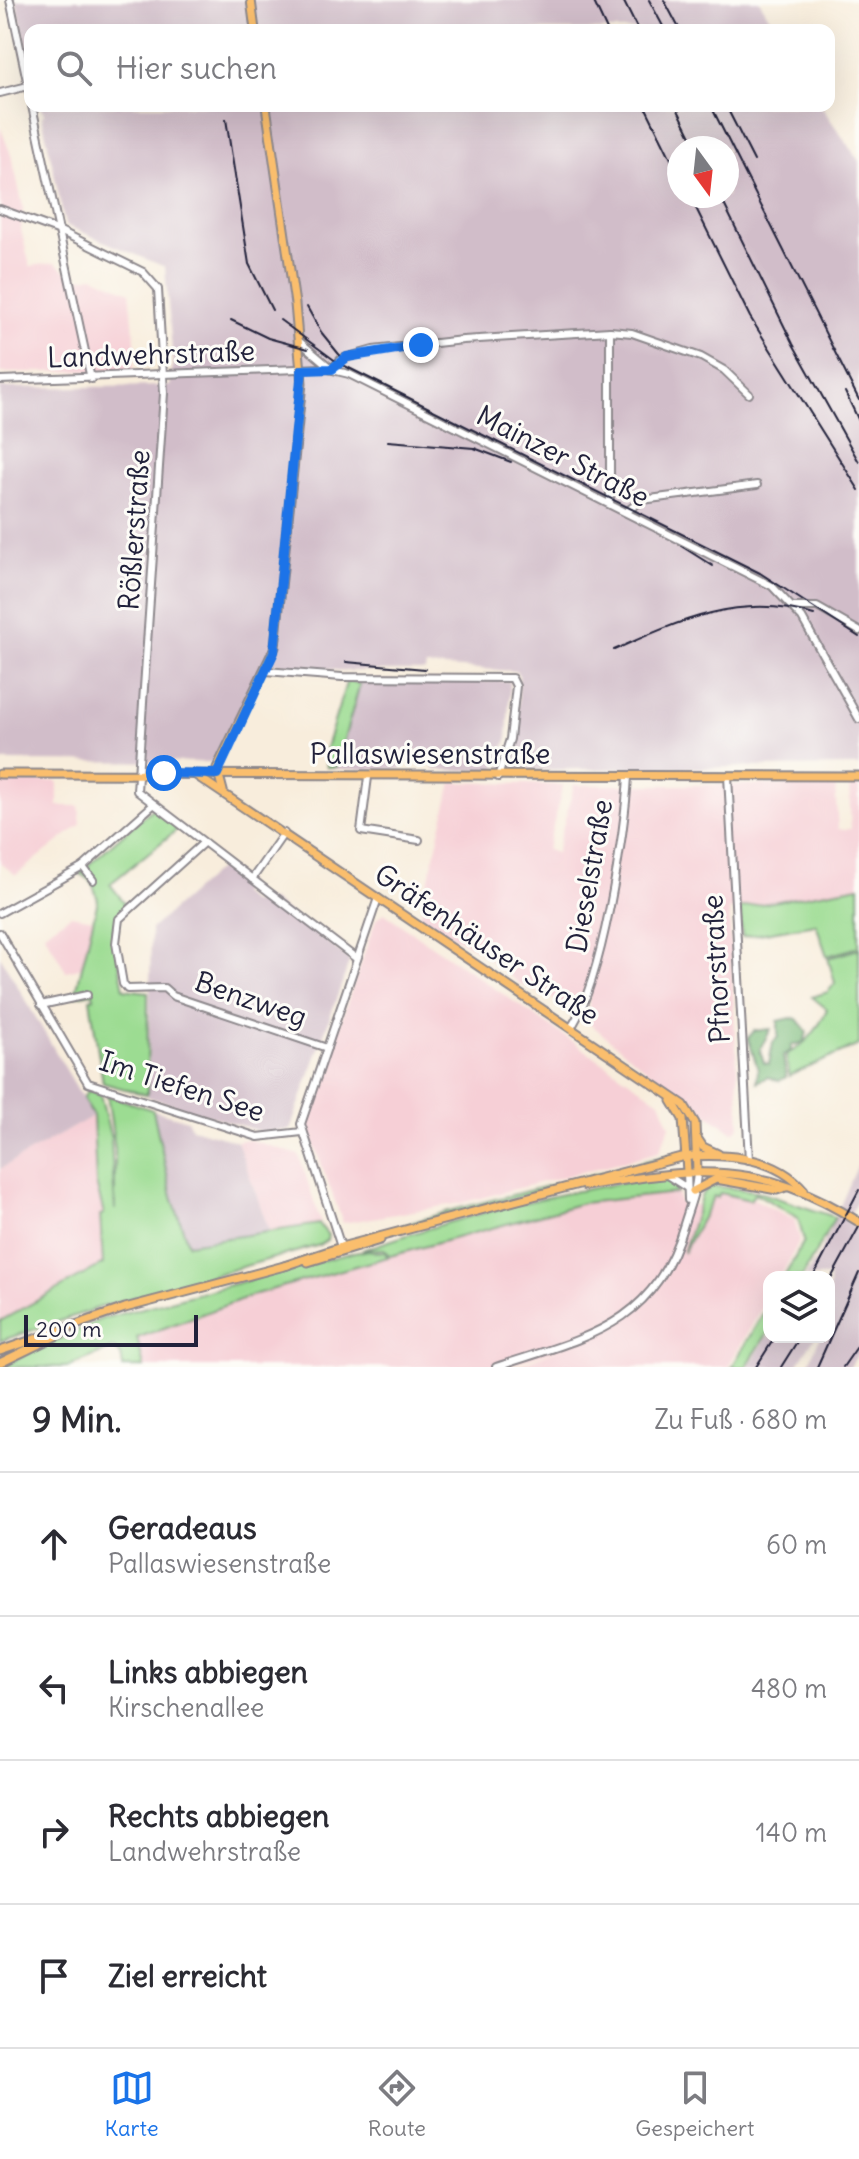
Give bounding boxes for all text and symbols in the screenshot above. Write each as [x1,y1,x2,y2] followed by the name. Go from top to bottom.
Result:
[24,24,835,112] search box
[52,46,96,90] icon: search
[116,49,277,87] text: Hier suchen
[667,136,739,208] north arrow
[403,327,439,363] route end
[46,332,256,376] street label: Landwehrstraße
[471,397,655,515] street label: Mainzer Straße
[110,449,158,611] street label: Rößlerstraße
[310,736,550,772] street label: Pallaswiesenstraße
[146,755,182,791] route start
[558,797,620,955] street label: Dieselstraße
[368,855,606,1033] street label: Gräfenhäuser Straße
[694,894,738,1044] street label: Pfnorstraße
[190,963,312,1035] street label: Benzweg
[95,1042,269,1130] street label: Im Tiefen See
[763,1271,835,1343] map controls
[763,1271,835,1343] button: layers
[24,1311,198,1347] scale bar
[36,1315,102,1343] text: 200 m
[32,1398,121,1441] text: 9 Min.
[654,1403,827,1436] text: Zu Fuß · 680 m
[108,1509,257,1547] text: Geradeaus
[32,1522,76,1566] icon: ahead
[766,1528,827,1561] text: 60 m
[108,1547,331,1580] text: Pallaswiesenstraße
[108,1653,308,1691] text: Links abbiegen
[32,1666,76,1710] icon: left
[751,1672,827,1705] text: 480 m
[108,1691,264,1724] text: Kirschenallee
[108,1797,329,1835] text: Rechts abbiegen
[32,1810,76,1854] icon: right
[756,1816,827,1849] text: 140 m
[108,1835,301,1868] text: Landwehrstraße
[32,1954,76,1998] icon: arrive
[108,1957,267,1995] text: Ziel erreicht
[105,2066,159,2142] tab: Karte
[368,2066,426,2142] tab: Route
[635,2066,754,2142] tab: Gespeichert

